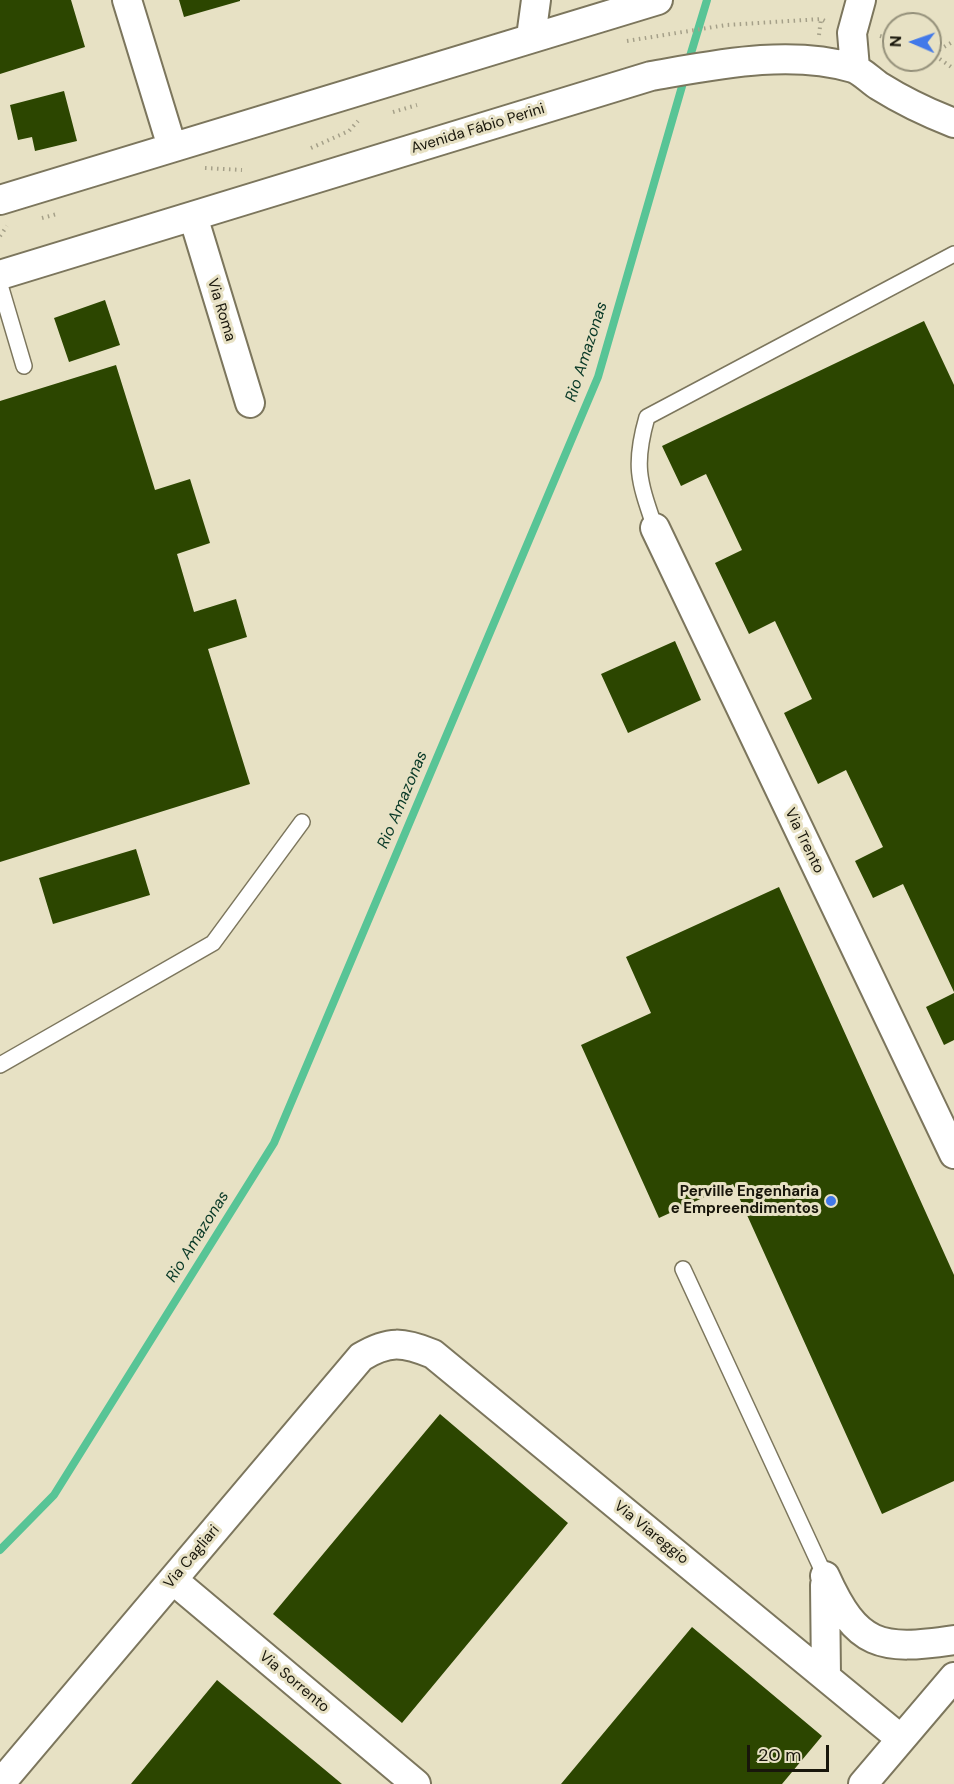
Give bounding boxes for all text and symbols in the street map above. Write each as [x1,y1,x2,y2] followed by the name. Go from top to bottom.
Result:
[882,12,942,72] north arrow
[885,35,906,48] text: N
[409,100,547,158] street label: Avenida Fábio Perini
[203,276,239,344] street label: Via Roma
[562,300,612,404] water label: Rio Amazonas
[374,748,432,852] water label: Rio Amazonas
[781,805,827,877] street label: Via Trento
[671,1183,819,1218] place label: Perville Engenharia e Empreendimentos
[162,1188,234,1286] water label: Rio Amazonas
[824,1194,838,1208] marker: Perville Engenharia e Empreendimentos
[610,1498,692,1568] street label: Via Viareggio
[160,1522,224,1592] street label: Via Cagliari
[255,1648,333,1716] street label: Via Sorrento
[750,1733,832,1771] scale bar
[758,1743,801,1767] text: 20 m

